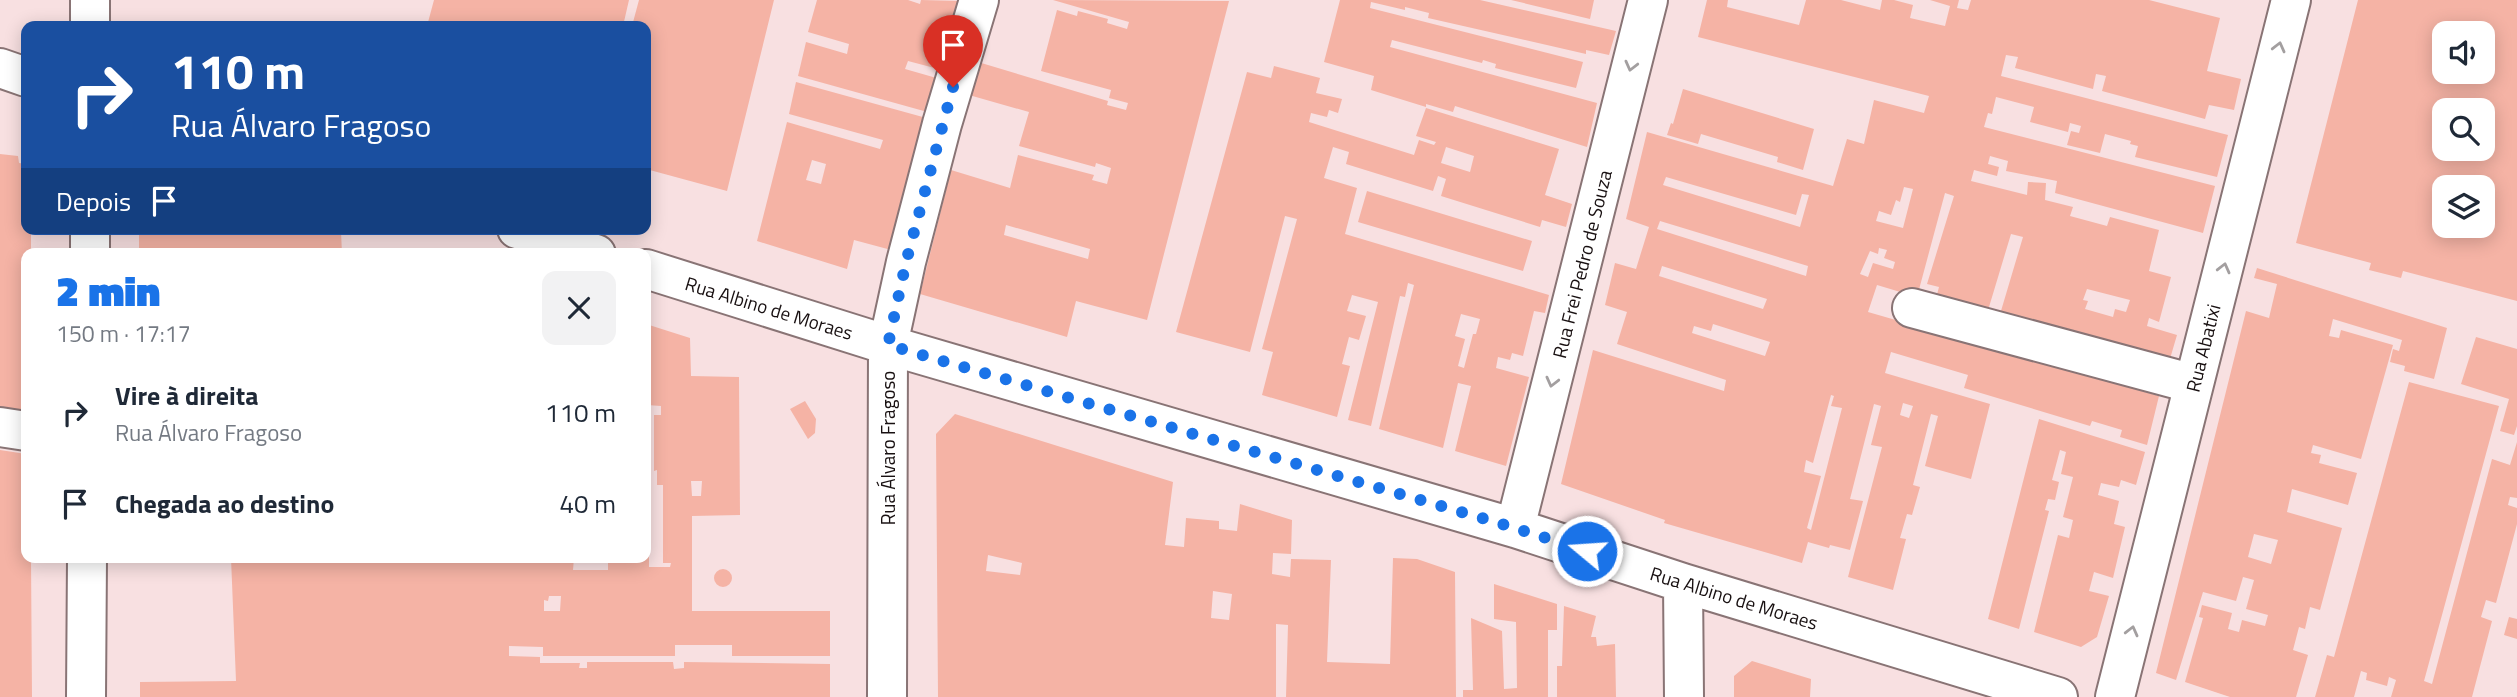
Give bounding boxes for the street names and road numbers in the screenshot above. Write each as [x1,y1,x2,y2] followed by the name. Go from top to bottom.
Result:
[1544,166,1619,361] street label: Rua Frei Pedro de Souza
[682,268,857,347] street label: Rua Albino de Moraes
[2178,301,2227,395] street label: Rua Abatixi
[873,371,902,525] street label: Rua Álvaro Fragoso
[1647,558,1822,637] street label: Rua Albino de Moraes

